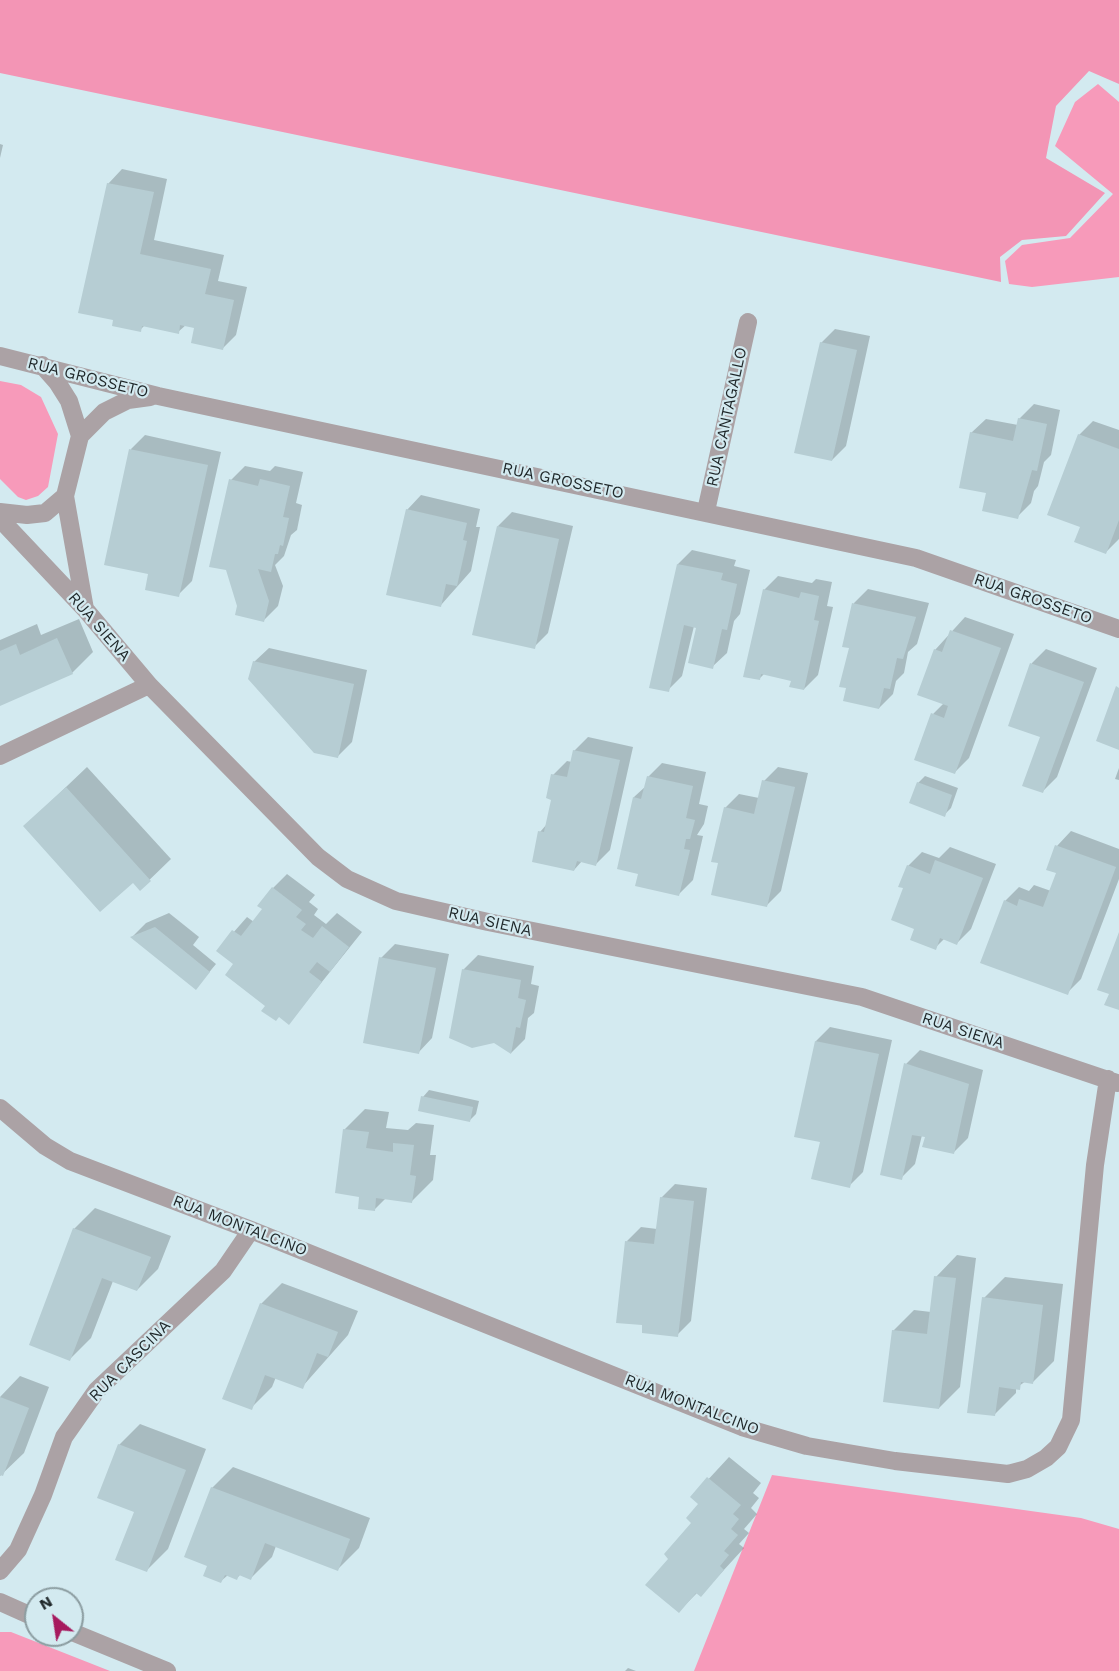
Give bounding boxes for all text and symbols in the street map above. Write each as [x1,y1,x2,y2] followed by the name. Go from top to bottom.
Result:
[703,345,751,489] street label: RUA CANTAGALLO
[26,354,150,402] street label: RUA GROSSETO
[500,459,626,503] street label: RUA GROSSETO
[971,570,1095,628] street label: RUA GROSSETO
[64,589,134,665] street label: RUA SIENA
[446,903,534,941] street label: RUA SIENA
[920,1009,1006,1053] street label: RUA SIENA
[170,1192,310,1260] street label: RUA MONTALCINO
[85,1316,175,1406] street label: RUA CASCINA
[622,1371,762,1439] street label: RUA MONTALCINO
[24,1587,84,1647] north arrow
[36,1592,56,1614] text: N

